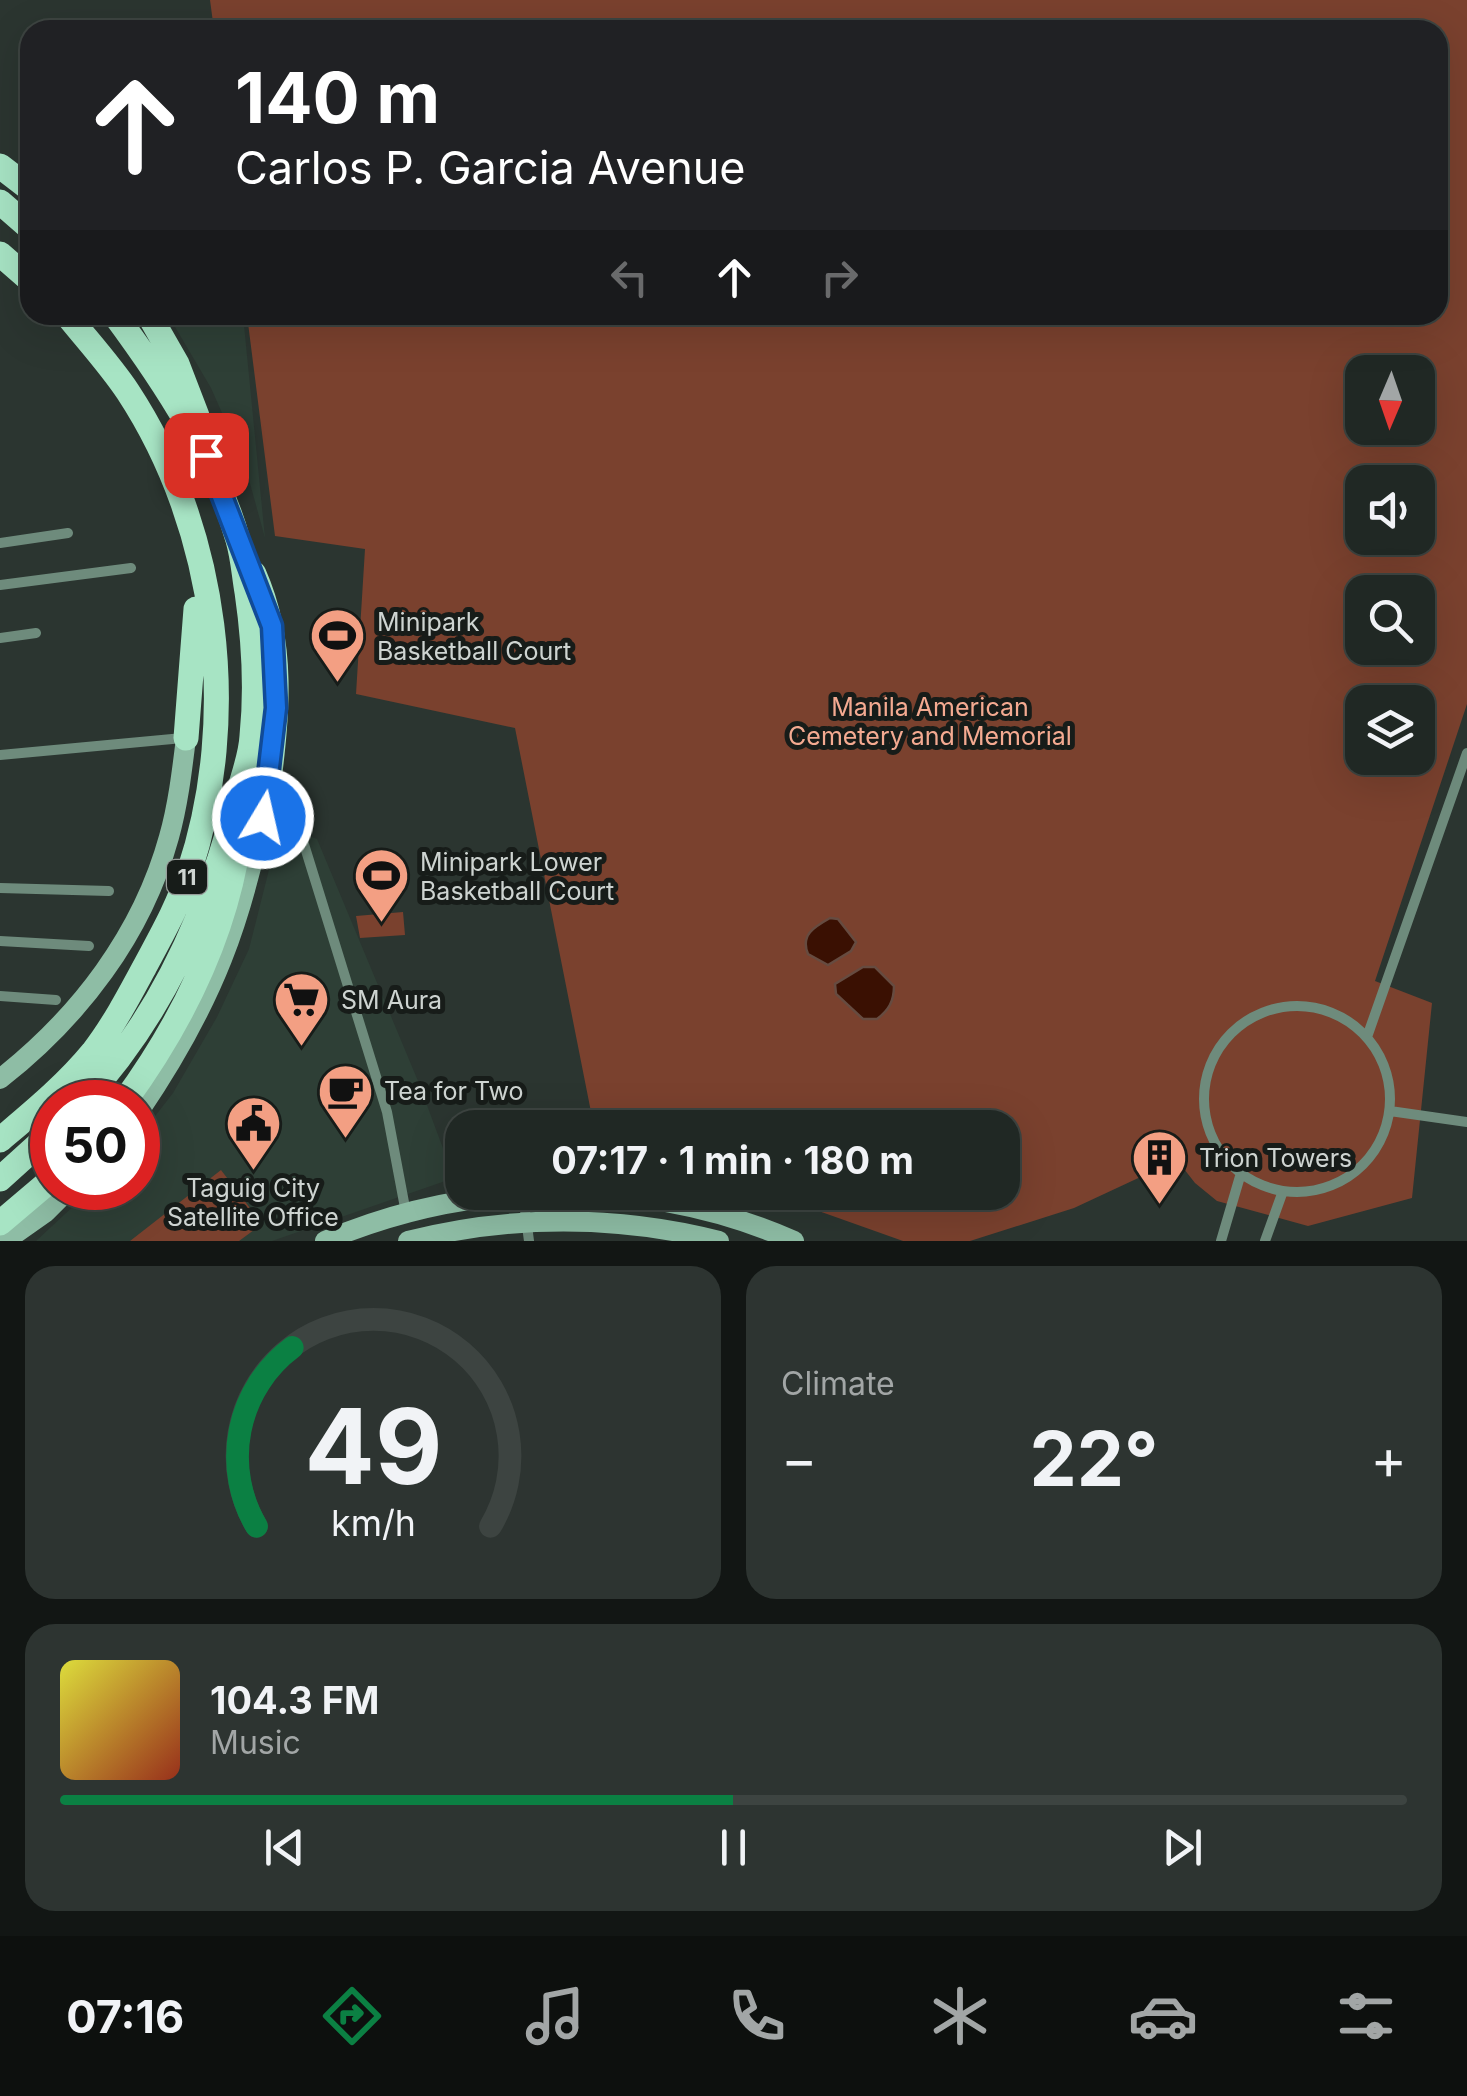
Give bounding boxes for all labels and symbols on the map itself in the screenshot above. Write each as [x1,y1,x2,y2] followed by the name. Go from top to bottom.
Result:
[1345,355,1435,445] north arrow
[164,413,249,498] pin
[308,606,368,685] sports icon: Minipark Basketball Court
[377,607,571,666] place label: Minipark Basketball Court
[788,692,1072,751] park label: Manila American Cemetery and Memorial
[211,766,315,870] position arrow
[351,846,411,925] sports icon: Minipark Lower Basketball Court
[420,847,614,906] place label: Minipark Lower Basketball Court
[167,860,207,894] road number: 11
[272,970,332,1049] supermarket icon: SM Aura
[341,985,442,1015] place label: SM Aura
[315,1061,375,1140] cafe icon: Tea for Two
[384,1076,524,1106] place label: Tea for Two
[30,1080,160,1210] speed limit sign: 50
[223,1094,283,1173] public building icon: Taguig City Satellite Office
[1130,1128,1190,1207] building icon: Trion Towers
[1199,1143,1352,1173] place label: Trion Towers
[167,1173,339,1232] place label: Taguig City Satellite Office

